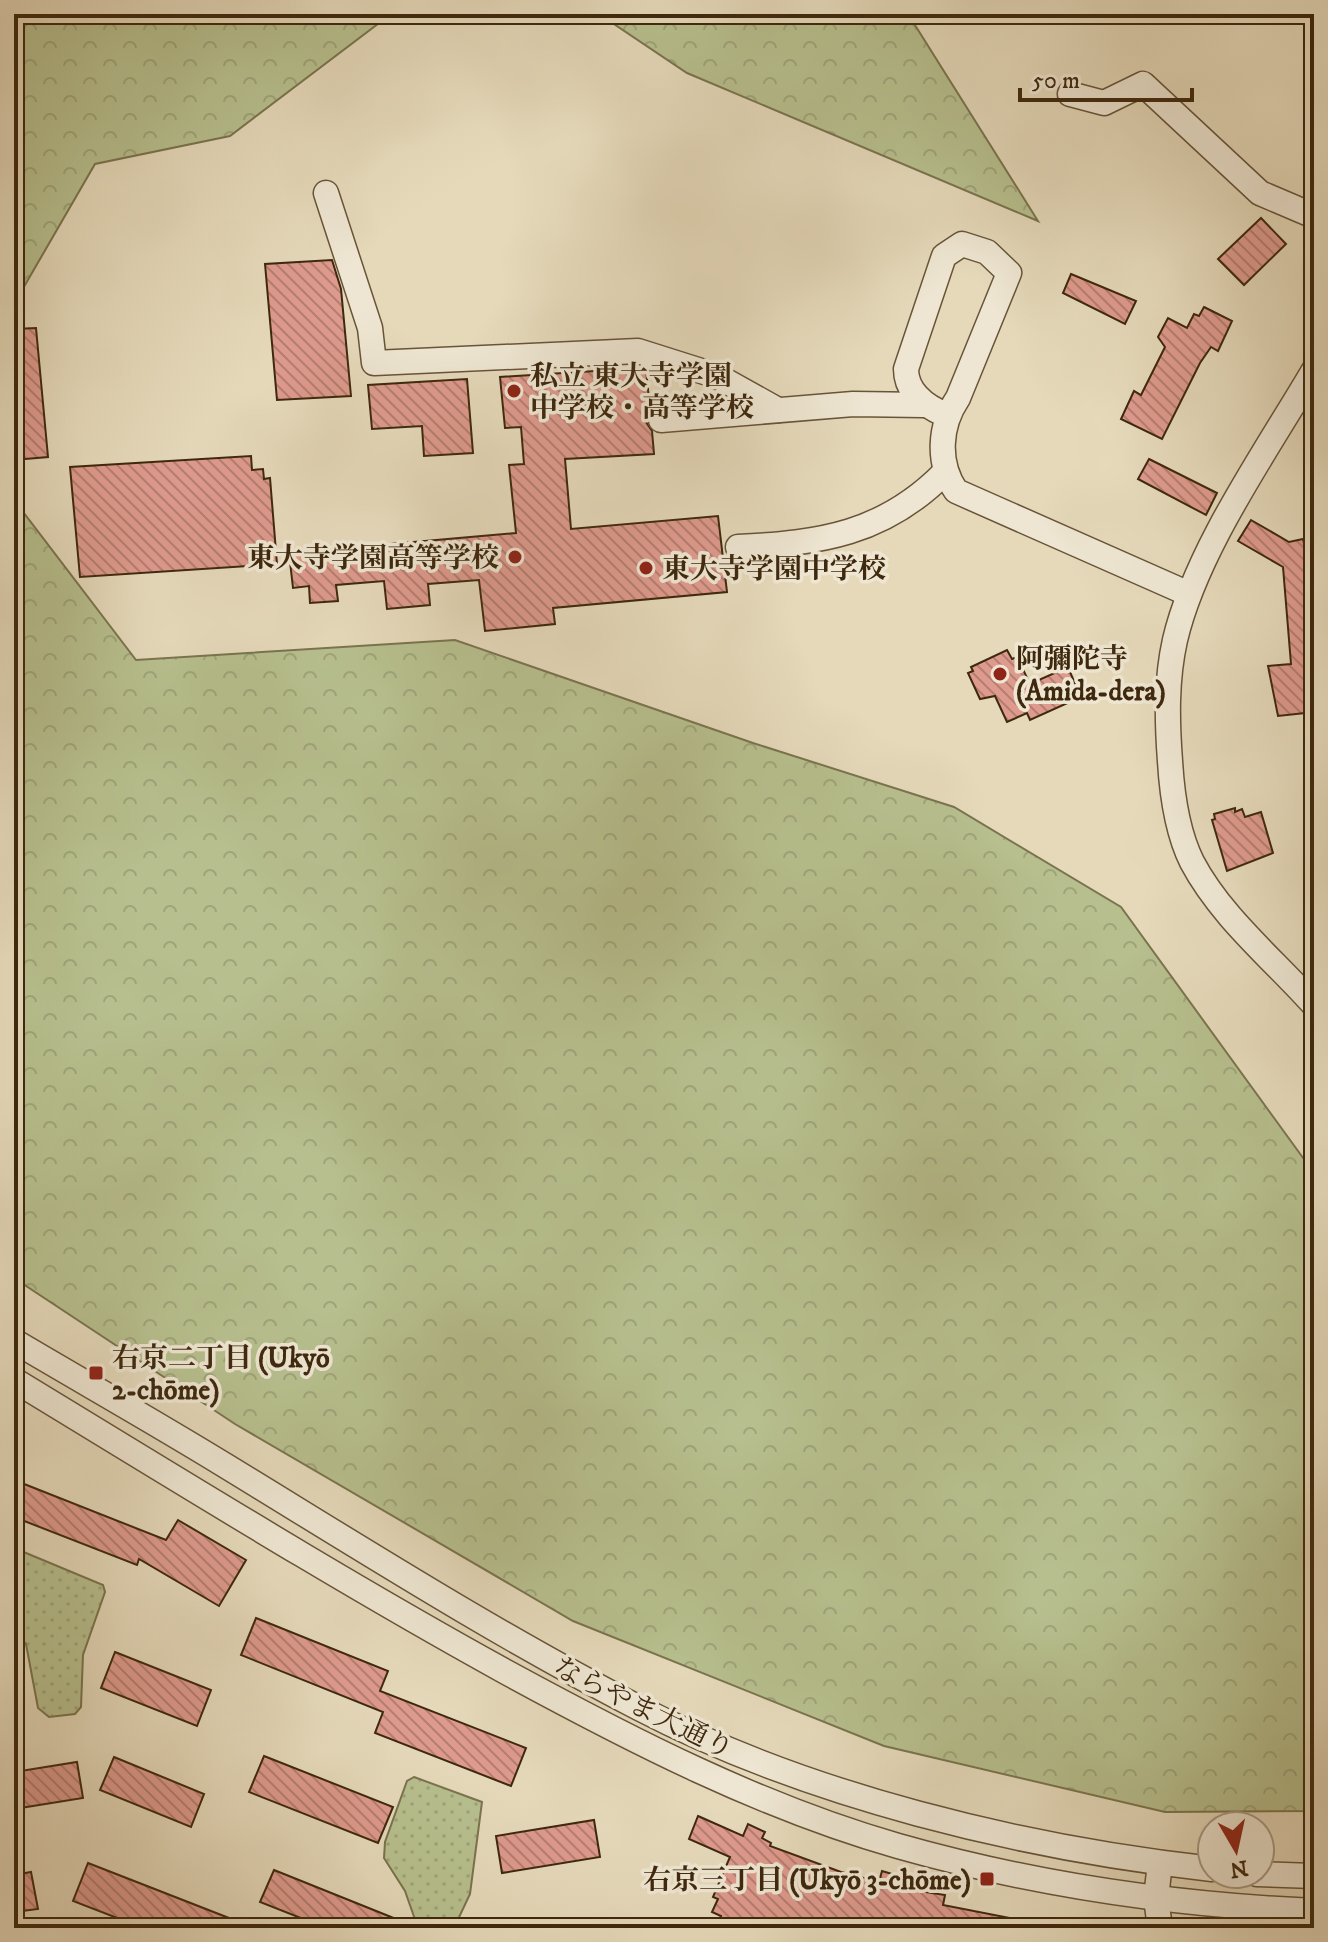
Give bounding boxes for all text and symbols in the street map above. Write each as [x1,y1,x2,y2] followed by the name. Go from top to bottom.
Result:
[1020,52,1192,102] scale bar
[1032,66,1080,96] text: 50 m
[530,359,754,426] place label: 私立 東大寺学園 中学校・高等学校
[505,382,523,400] marker: 私立 東大寺学園 中学校・高等学校
[247,541,499,576] place label: 東大寺学園高等学校
[506,548,524,566] marker: 東大寺学園高等学校
[662,552,886,587] place label: 東大寺学園中学校
[637,559,655,577] marker: 東大寺学園中学校
[1016,642,1166,709] place label: 阿彌陀寺 (Amida-dera)
[991,665,1009,683] marker: 阿彌陀寺 (Amida-dera)
[112,1341,330,1408] place label: 右京二丁目 (Ukyō 2-chōme)
[87,1364,105,1382] marker: 右京二丁目 (Ukyō 2-chōme)
[548,1650,739,1767] street label: ならやま大通り
[1196,1810,1276,1890] north arrow
[1228,1854,1250,1883] text: N
[643,1863,971,1898] place label: 右京三丁目 (Ukyō 3-chōme)
[978,1870,996,1888] marker: 右京三丁目 (Ukyō 3-chōme)

